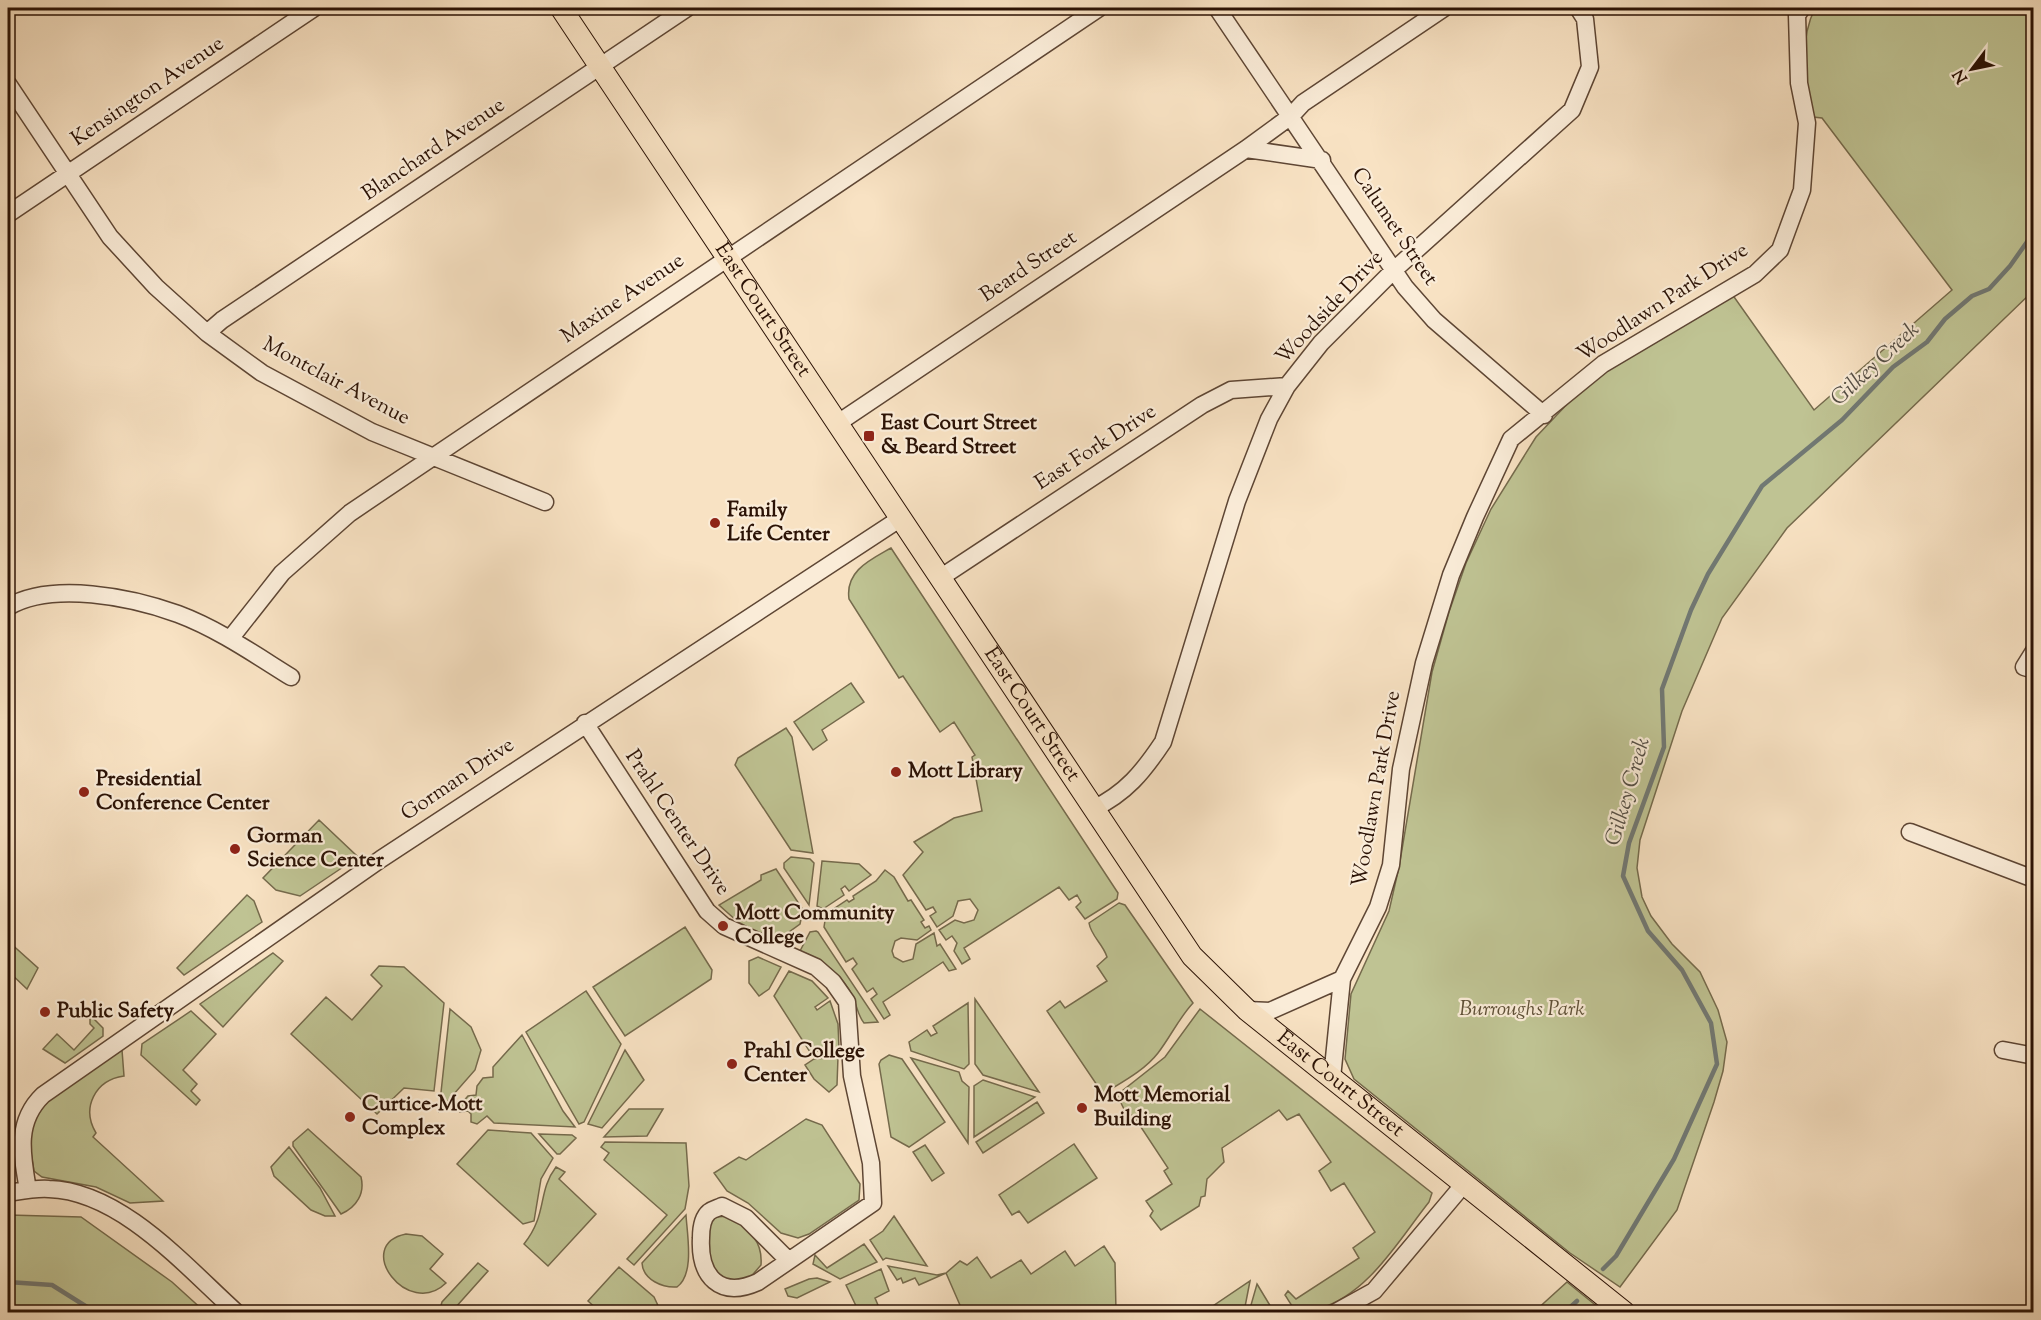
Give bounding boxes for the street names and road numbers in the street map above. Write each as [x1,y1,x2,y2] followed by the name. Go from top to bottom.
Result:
[65,30,231,154] street label: Kensington Avenue
[357,91,511,209] street label: Blanchard Avenue
[1343,162,1445,292] street label: Calumet Street
[975,224,1083,310] street label: Beard Street
[1571,236,1755,370] street label: Woodlawn Park Drive
[706,237,818,383] street label: East Court Street
[1269,244,1391,372] street label: Woodside Drive
[555,247,691,351] street label: Maxine Avenue
[257,330,415,434] street label: Montclair Avenue
[1029,397,1163,499] street label: East Fork Drive
[976,641,1087,788] street label: East Court Street
[1345,688,1409,890] street label: Woodlawn Park Drive
[395,731,521,829] street label: Gorman Drive
[617,744,737,902] street label: Prahl Center Drive
[1270,1024,1410,1145] street label: East Court Street

